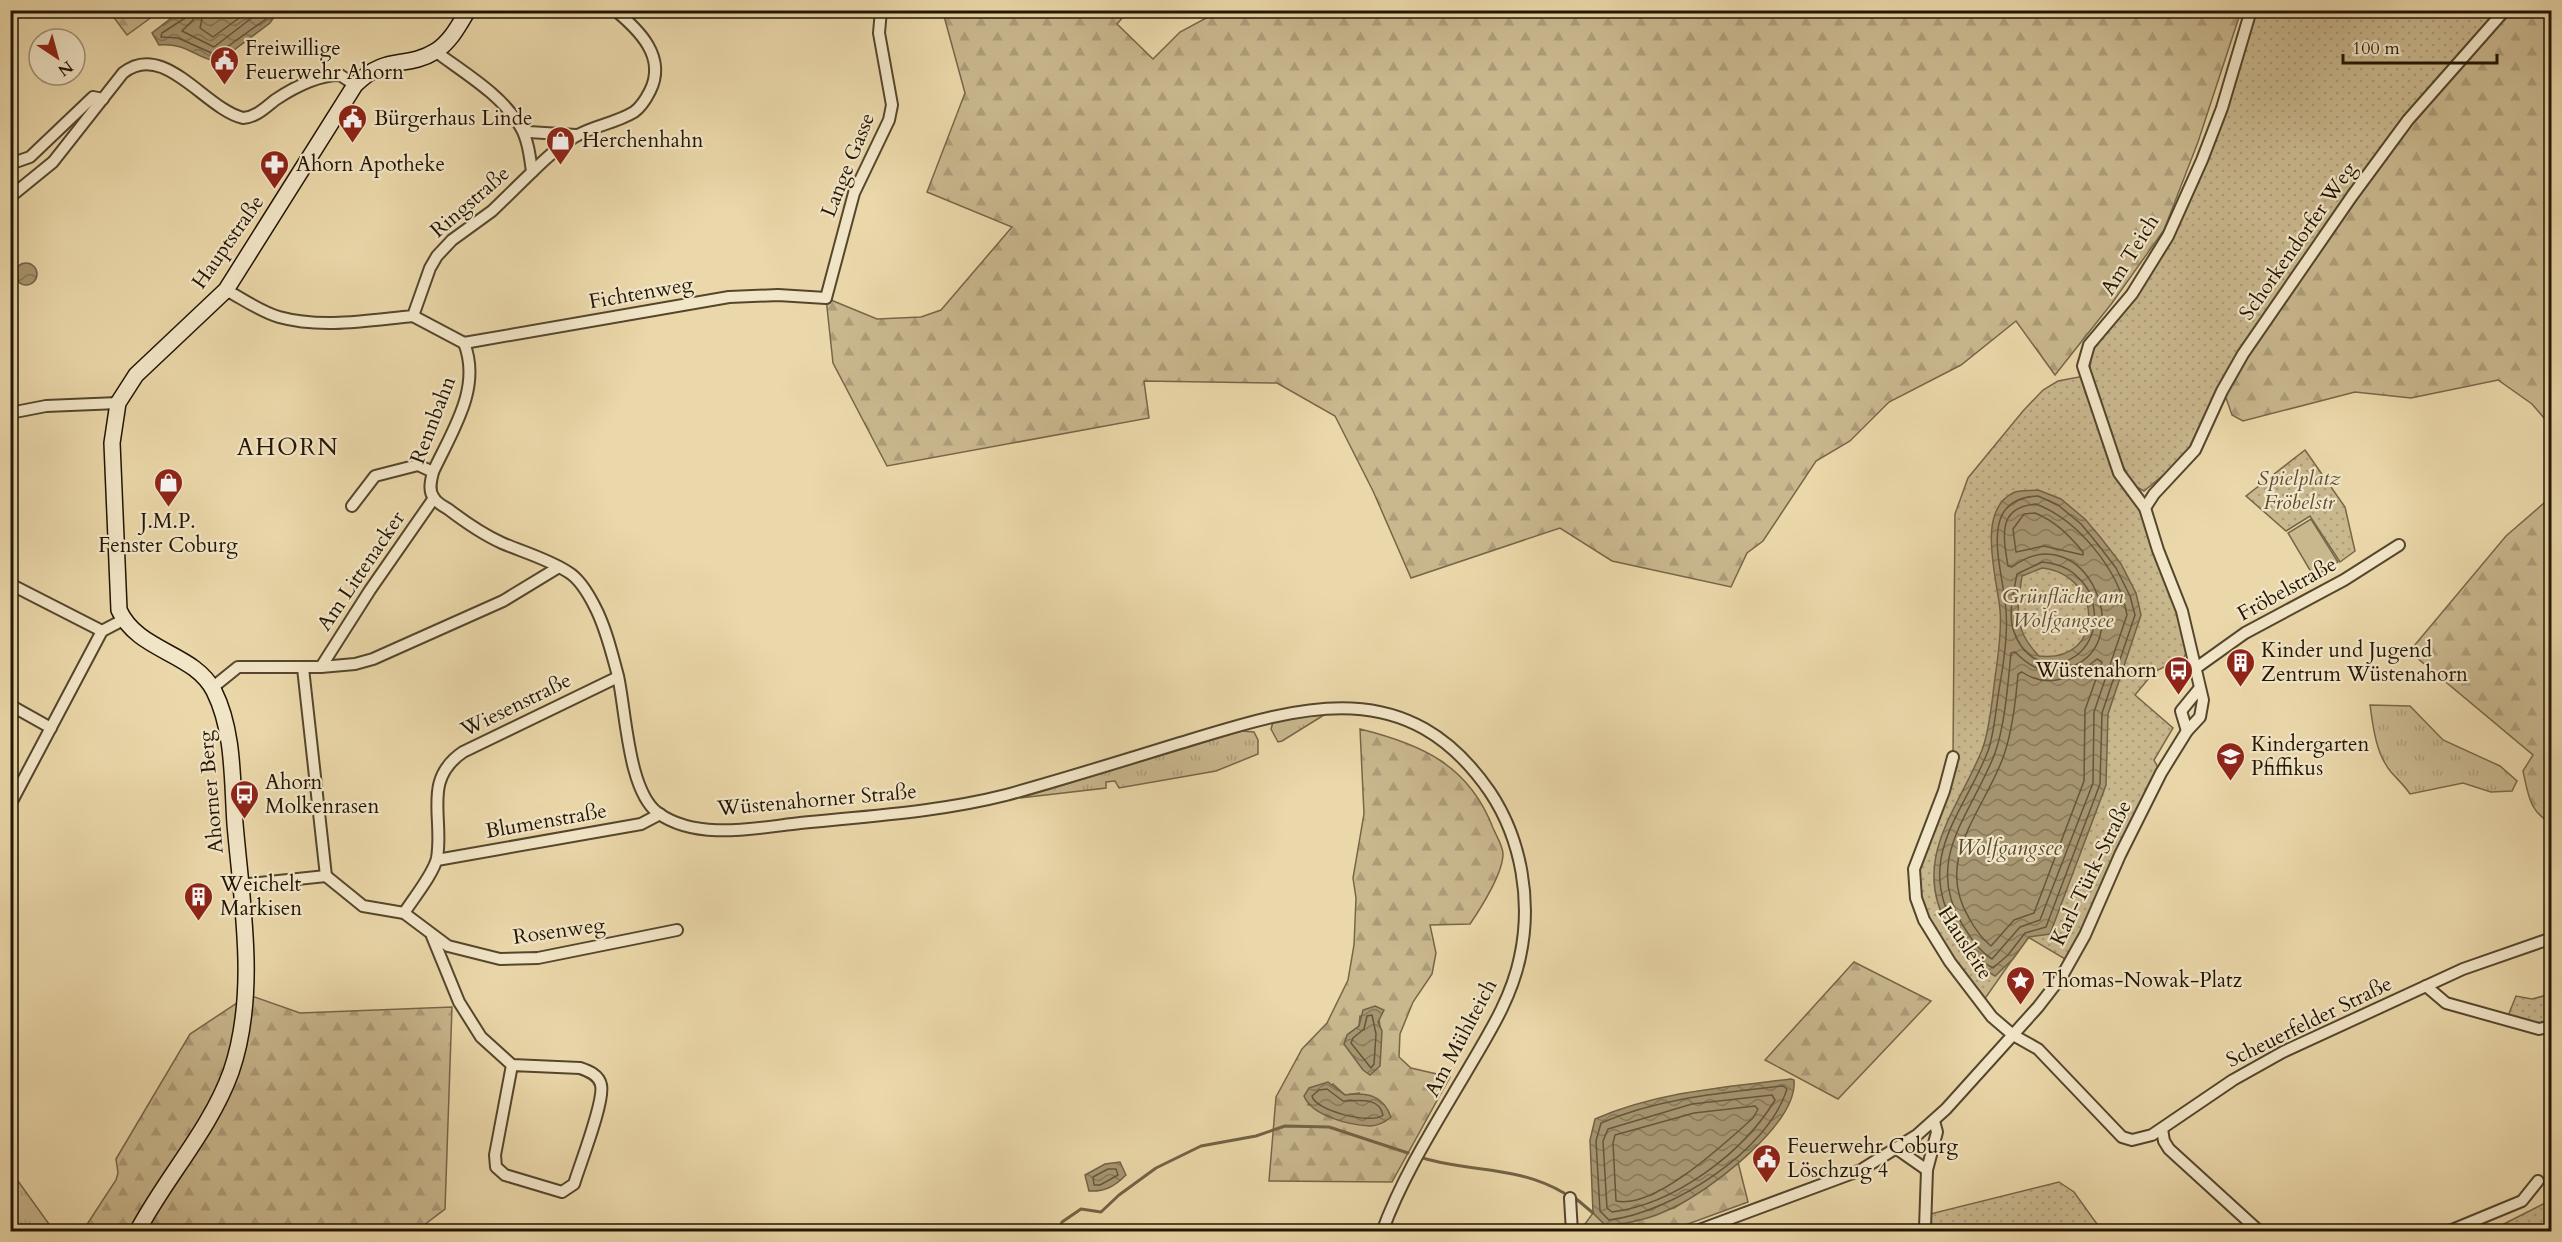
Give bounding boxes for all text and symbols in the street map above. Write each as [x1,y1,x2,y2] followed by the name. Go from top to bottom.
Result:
[27,27,87,87] north arrow
[2343,27,2498,65] scale bar
[245,34,404,87] place label: Freiwillige Feuerwehr Ahorn
[2352,36,2400,61] text: 100 m
[208,44,240,86] public building icon: Freiwillige Feuerwehr Ahorn
[53,55,77,81] text: N
[337,102,369,144] public building icon: Bürgerhaus Linde
[374,104,532,133] place label: Bürgerhaus Linde
[814,109,882,221] street label: Lange Gasse
[545,124,577,166] shop icon: Herchenhahn
[582,126,703,155] place label: Herchenhahn
[259,148,291,190] pharmacy icon: Ahorn Apotheke
[296,150,445,179] place label: Ahorn Apotheke
[2232,156,2364,326] street label: Schorkendorfer Weg
[424,159,516,245] street label: Ringstraße
[185,189,271,295] street label: Hauptstraße
[2094,209,2166,301] street label: Am Teich
[587,270,696,316] street label: Fichtenweg
[403,372,463,468] street label: Rennbahn
[237,431,339,464] district label: AHORN
[2257,464,2341,517] park label: Spielplatz Fröbelstr
[152,466,184,508] shop icon: J.M.P. Fenster Coburg
[310,505,412,637] street label: Am Littenacker
[98,507,238,560] place label: J.M.P. Fenster Coburg
[2232,550,2342,628] street label: Fröbelstraße
[2002,582,2124,635] park label: Grünfläche am Wolfgangsee
[2261,636,2468,689] place label: Kinder und Jugend Zentrum Wüstenahorn
[2224,646,2256,688] building icon: Kinder und Jugend Zentrum Wüstenahorn
[2162,654,2194,696] bus stop icon: Wüstenahorn
[2035,656,2157,685] place label: Wüstenahorn
[455,666,576,745] street label: Wiesenstraße
[191,729,231,855] street label: Ahorner Berg
[2251,730,2370,783] place label: Kindergarten Pfiffikus
[2214,740,2246,782] school or university icon: Kindergarten Pfiffikus
[265,768,379,821] place label: Ahorn Molkenrasen
[715,777,918,823] street label: Wüstenahorner Straße
[228,778,260,820] bus stop icon: Ahorn Molkenrasen
[483,796,609,846] street label: Blumenstraße
[2043,796,2139,950] street label: Karl-Türk-Straße
[1956,833,2062,863] water label: Wolfgangsee
[219,870,302,923] place label: Weichelt Markisen
[183,880,215,922] building icon: Weichelt Markisen
[1930,901,2000,985] street label: Hausleite
[511,910,607,952] street label: Rosenweg
[2005,964,2037,1006] place icon: Thomas-Nowak-Platz
[2042,966,2243,995] place label: Thomas-Nowak-Platz
[2221,969,2397,1075] street label: Scheuerfelder Straße
[1418,974,1504,1102] street label: Am Mühlteich
[1787,1132,1958,1185] place label: Feuerwehr Coburg Löschzug 4
[1750,1142,1782,1184] public building icon: Feuerwehr Coburg Löschzug 4

